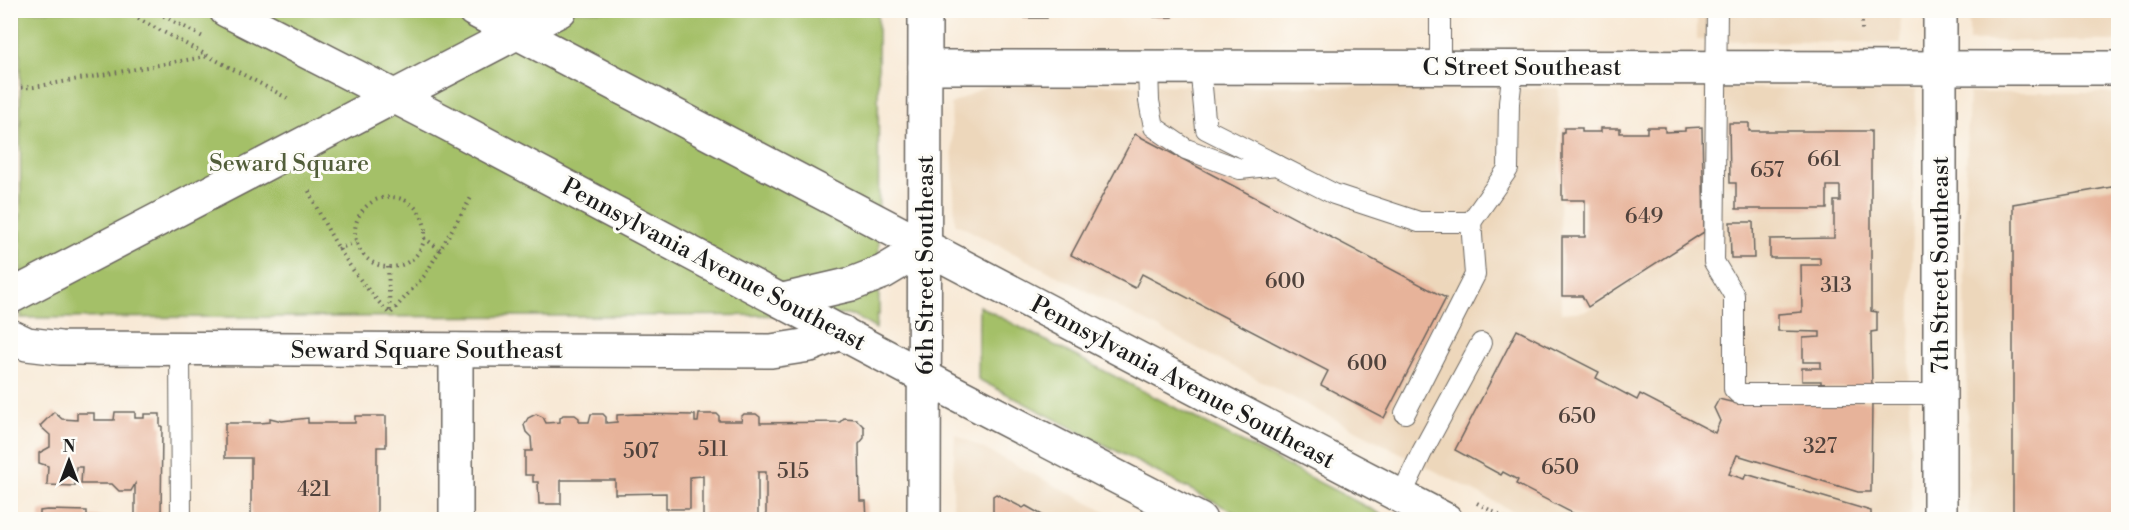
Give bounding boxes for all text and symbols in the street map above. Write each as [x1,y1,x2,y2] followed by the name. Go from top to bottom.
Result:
[1422,53,1622,83] street label: C Street Southeast
[1807,147,1841,173] house number: 661
[209,149,369,179] park label: Seward Square
[911,154,941,375] street label: 6th Street Southeast
[1926,156,1956,374] street label: 7th Street Southeast
[1750,158,1784,184] house number: 657
[556,172,871,358] street label: Pennsylvania Avenue Southeast
[1625,204,1663,230] house number: 649
[1265,269,1305,295] house number: 600
[1820,273,1852,299] house number: 313
[1025,290,1340,476] street label: Pennsylvania Avenue Southeast
[291,336,564,366] street label: Seward Square Southeast
[1347,351,1387,377] house number: 600
[1558,404,1596,430] house number: 650
[39,431,99,491] north arrow
[1803,434,1837,460] house number: 327
[63,437,76,457] text: N
[698,437,728,463] house number: 511
[623,439,659,465] house number: 507
[1541,455,1579,481] house number: 650
[777,459,809,485] house number: 515
[297,477,331,503] house number: 421

